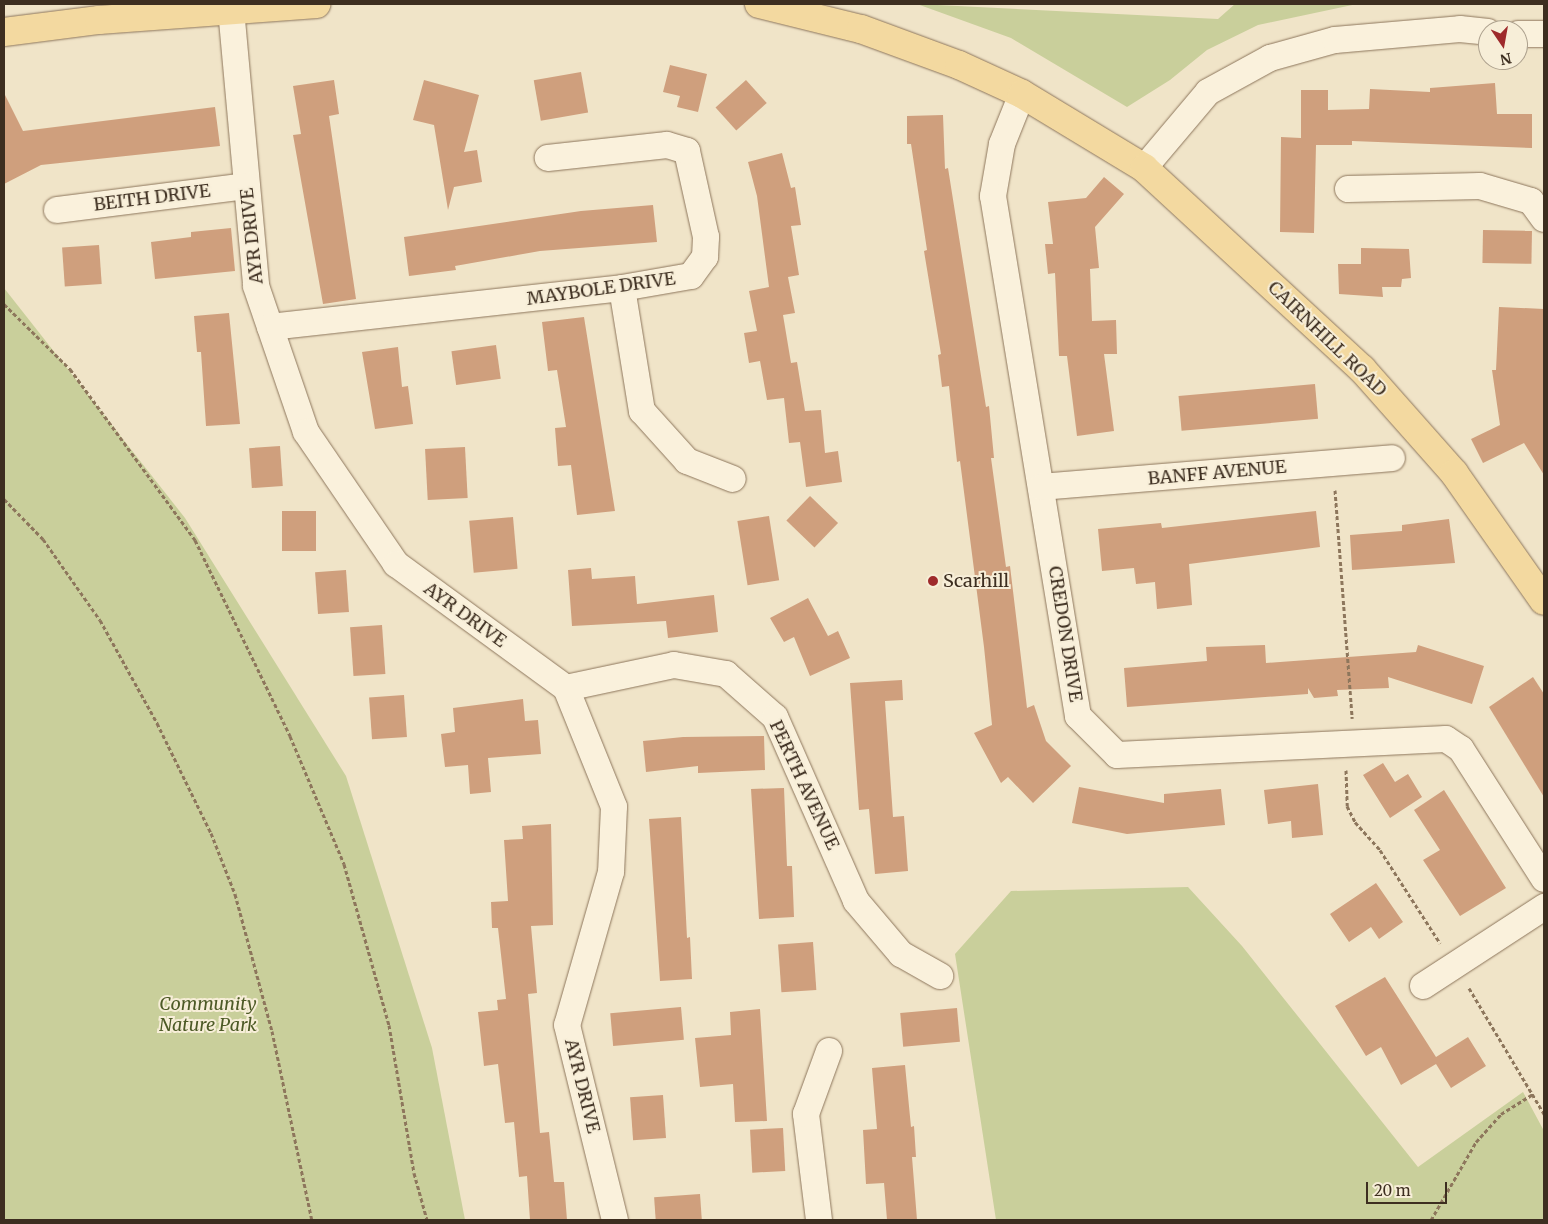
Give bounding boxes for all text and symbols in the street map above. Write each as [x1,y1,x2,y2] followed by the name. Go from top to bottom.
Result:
[1478,20,1528,70] north arrow
[1499,49,1513,69] text: N
[92,180,212,216] street label: BEITH DRIVE
[236,187,268,285] street label: AYR DRIVE
[525,268,677,310] street label: MAYBOLE DRIVE
[1263,277,1391,401] street label: CAIRNHILL ROAD
[1147,456,1287,490] street label: BANFF AVENUE
[1044,565,1086,703] street label: CREDON DRIVE
[943,570,1009,592] place label: Scarhill
[927,575,939,587] marker: Scarhill
[420,578,510,652] street label: AYR DRIVE
[765,717,843,853] street label: PERTH AVENUE
[159,994,257,1036] park label: Community Nature Park
[560,1037,604,1135] street label: AYR DRIVE
[1368,1172,1449,1204] scale bar
[1374,1181,1411,1200] text: 20 m

